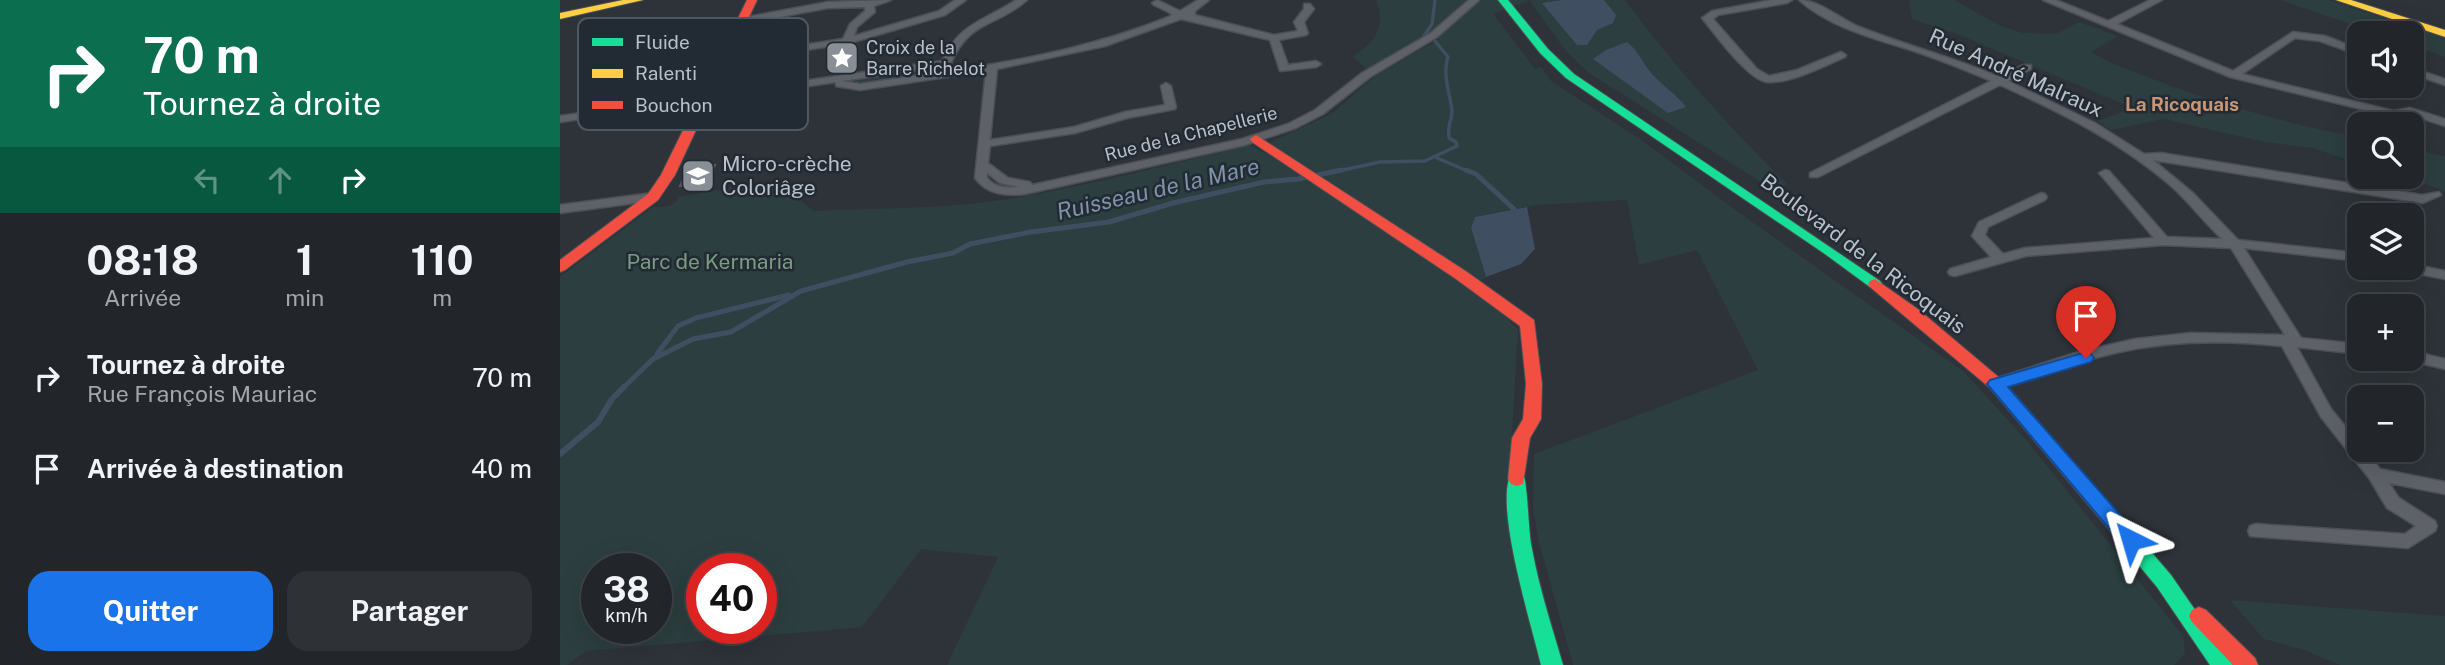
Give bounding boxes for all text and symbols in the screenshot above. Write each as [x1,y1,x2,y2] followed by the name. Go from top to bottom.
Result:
[578,18,808,130] legend
[2347,21,2424,462] map controls
[2347,21,2424,98] button: sound
[1925,23,2107,122] street label: Rue André Malraux
[143,26,260,84] text: 70 m
[28,28,119,119] icon: right
[635,31,690,53] text: Fluide
[866,37,985,79] place label: Croix de la Barre Richelot
[823,39,861,77] place icon: Croix de la Barre Richelot
[635,62,697,84] text: Ralenti
[143,85,381,122] text: Tournez à droite
[2125,93,2239,115] district label: La Ricoquais
[635,94,712,116] text: Bouchon
[1102,102,1279,165] street label: Rue de la Chapellerie
[2347,112,2424,189] button: search
[722,151,852,200] place label: Micro-crèche Coloriâge
[1054,152,1262,225] water label: Ruisseau de la Mare
[679,157,717,195] school or university icon: Micro-crèche Coloriâge
[188,161,226,199] icon: left
[261,161,299,199] icon: ahead
[334,161,372,199] icon: right
[1756,168,1971,339] street label: Boulevard de la Ricoquais
[2347,203,2424,280] button: layers
[86,235,199,284] text: 08:18
[296,235,314,284] text: 1
[411,235,474,284] text: 110
[627,249,793,274] park label: Parc de Kermaria
[104,284,181,311] text: Arrivée
[285,284,324,311] text: min
[432,284,452,311] text: m
[2056,286,2116,358] pin
[2347,294,2424,371] button: +
[2067,297,2105,335] icon: arrive
[87,349,285,380] text: Tournez à droite
[28,359,66,397] icon: right
[472,362,532,393] text: 70 m
[87,380,317,407] text: Rue François Mauriac
[2347,385,2424,462] button: −
[28,450,66,488] icon: arrive
[87,453,344,484] text: Arrivée à destination
[471,453,532,484] text: 40 m
[2094,503,2168,577] position arrow
[686,553,777,644] speed limit sign: 40
[603,569,650,610] text: 38
[28,571,273,651] button: Quitter
[287,571,532,651] button: Partager
[605,605,648,626] text: km/h

